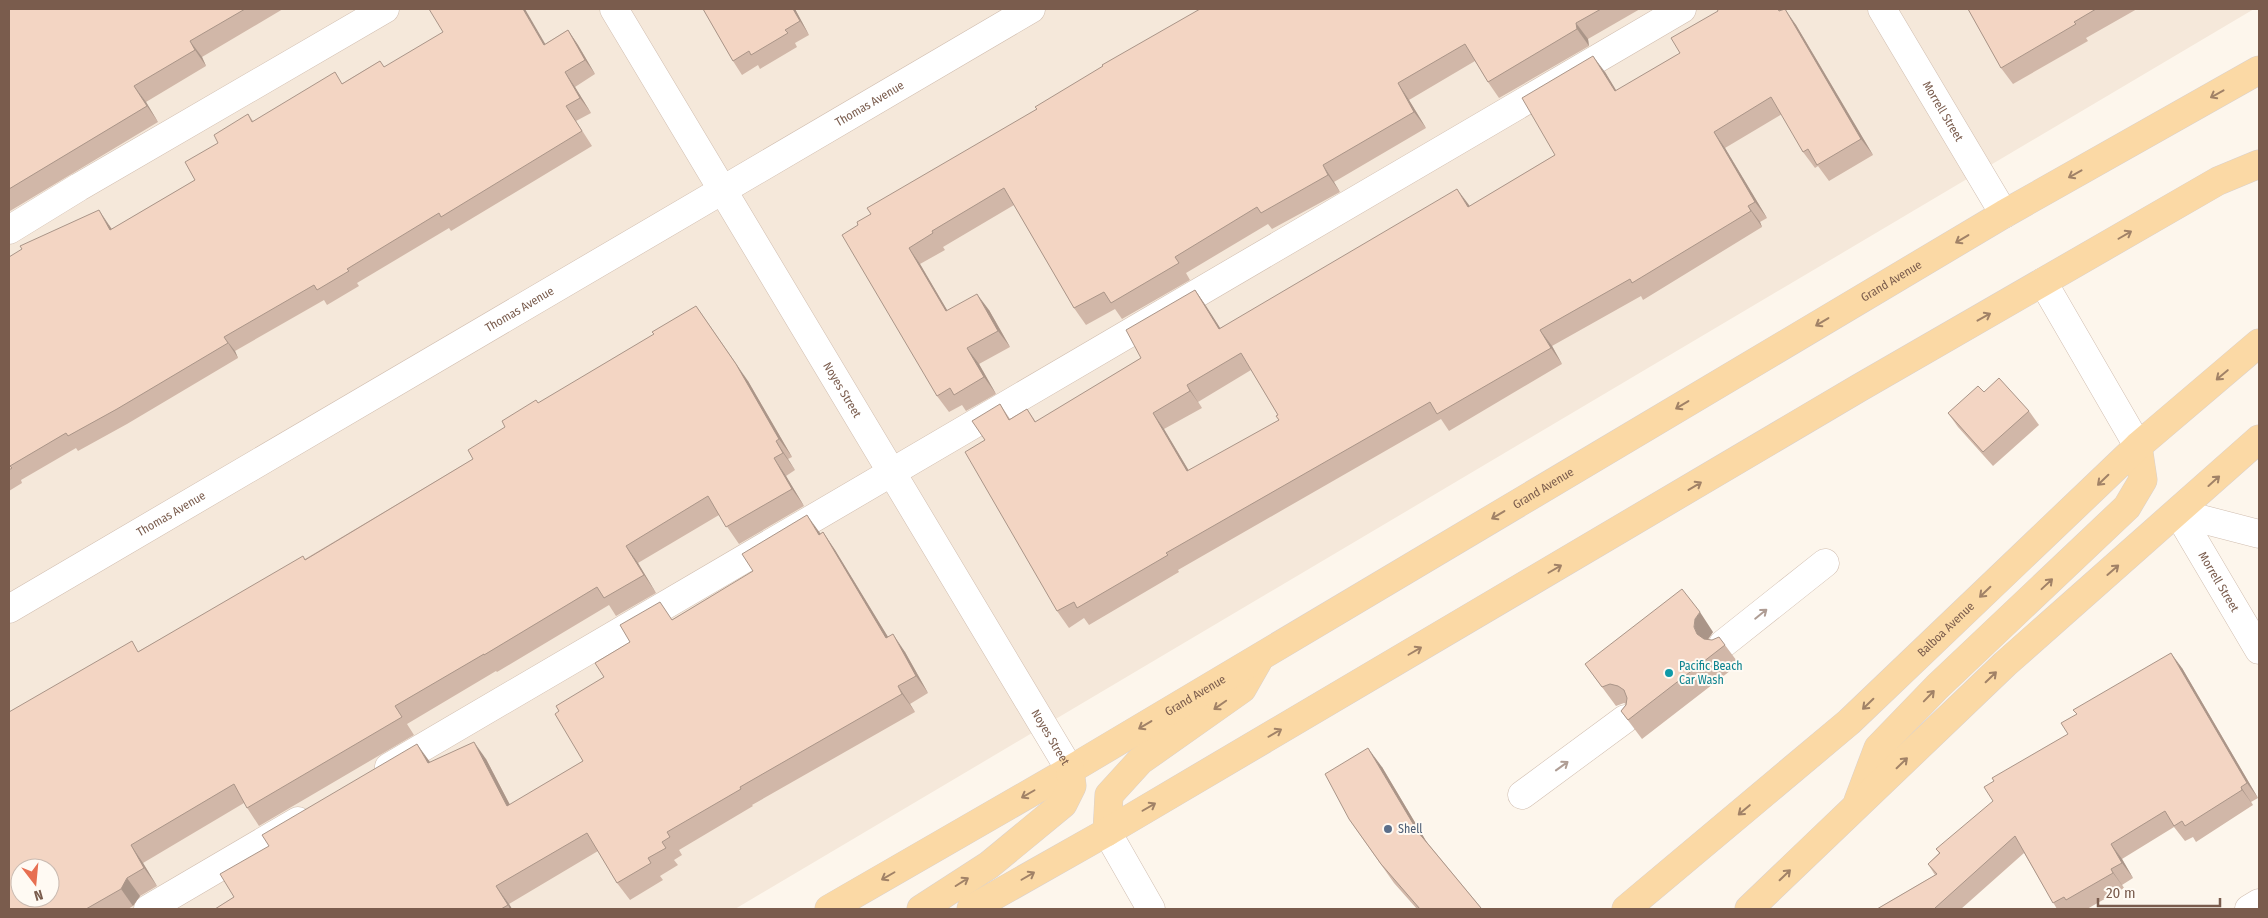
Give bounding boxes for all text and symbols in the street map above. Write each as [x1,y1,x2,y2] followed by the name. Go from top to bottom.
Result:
[833,78,907,129] street label: Thomas Avenue
[1920,79,1966,144] street label: Morrell Street
[2209,89,2224,99] one-way arrow
[2069,169,2083,179] one-way arrow
[2117,230,2132,240] one-way arrow
[1955,234,1969,244] one-way arrow
[1858,258,1924,305] street label: Grand Avenue
[483,284,556,335] street label: Thomas Avenue
[1976,311,1991,321] one-way arrow
[1815,317,1829,327] one-way arrow
[820,360,864,420] street label: Noyes Street
[2216,369,2229,380] one-way arrow
[1676,401,1690,411] one-way arrow
[1510,465,1576,512] street label: Grand Avenue
[2096,474,2109,486] one-way arrow
[2207,475,2220,487] one-way arrow
[1687,481,1701,491] one-way arrow
[134,488,208,539] street label: Thomas Avenue
[1490,510,1505,520] one-way arrow
[2195,549,2242,615] street label: Morrell Street
[1547,564,1562,573] one-way arrow
[2106,564,2119,575] one-way arrow
[2041,578,2053,590] one-way arrow
[1979,586,1991,598] one-way arrow
[1915,599,1977,660] street label: Balboa Avenue
[1754,609,1768,619] one-way arrow
[1407,646,1421,656] one-way arrow
[1679,659,1743,687] place label: Pacific Beach Car Wash
[1663,667,1675,679] marker: Pacific Beach Car Wash
[1985,671,1997,683] one-way arrow
[1162,672,1228,719] street label: Grand Avenue
[1923,690,1935,702] one-way arrow
[1861,698,1874,710] one-way arrow
[1213,700,1227,710] one-way arrow
[1028,707,1072,768] street label: Noyes Street
[1138,721,1152,731] one-way arrow
[1267,728,1281,738] one-way arrow
[1895,757,1908,769] one-way arrow
[1555,761,1569,771] one-way arrow
[1022,790,1036,800] one-way arrow
[1141,802,1156,812] one-way arrow
[1738,804,1751,815] one-way arrow
[1398,822,1423,836] place label: Shell
[1382,823,1394,835] marker: Shell
[10,858,60,908] north arrow
[1778,870,1790,882] one-way arrow
[881,871,895,881] one-way arrow
[1021,871,1035,881] one-way arrow
[2098,876,2220,908] scale bar
[954,877,968,887] one-way arrow
[2106,884,2136,902] text: 20 m
[32,886,45,904] text: N

